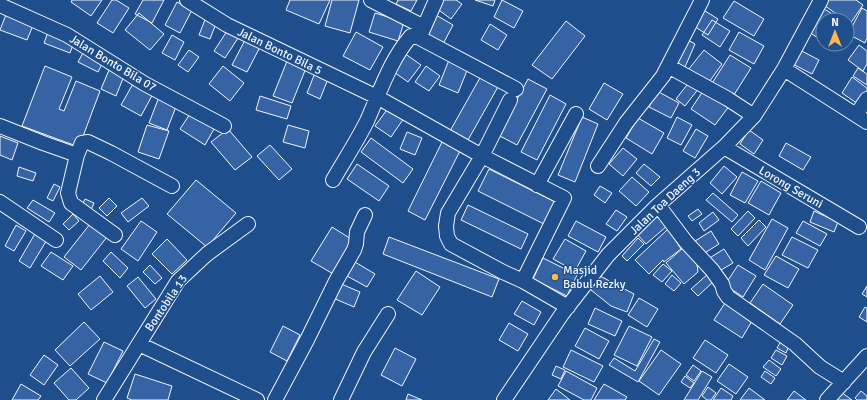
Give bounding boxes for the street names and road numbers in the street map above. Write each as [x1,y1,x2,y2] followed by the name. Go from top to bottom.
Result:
[235,24,325,78] street label: Jalan Bonto Bila 5
[67,32,159,95] street label: Jalan Bonto Bila 07
[756,163,826,212] street label: Lorong Seruni
[627,165,704,238] street label: Jalan Toa Daeng 3
[142,272,191,334] street label: Bontobila 13

